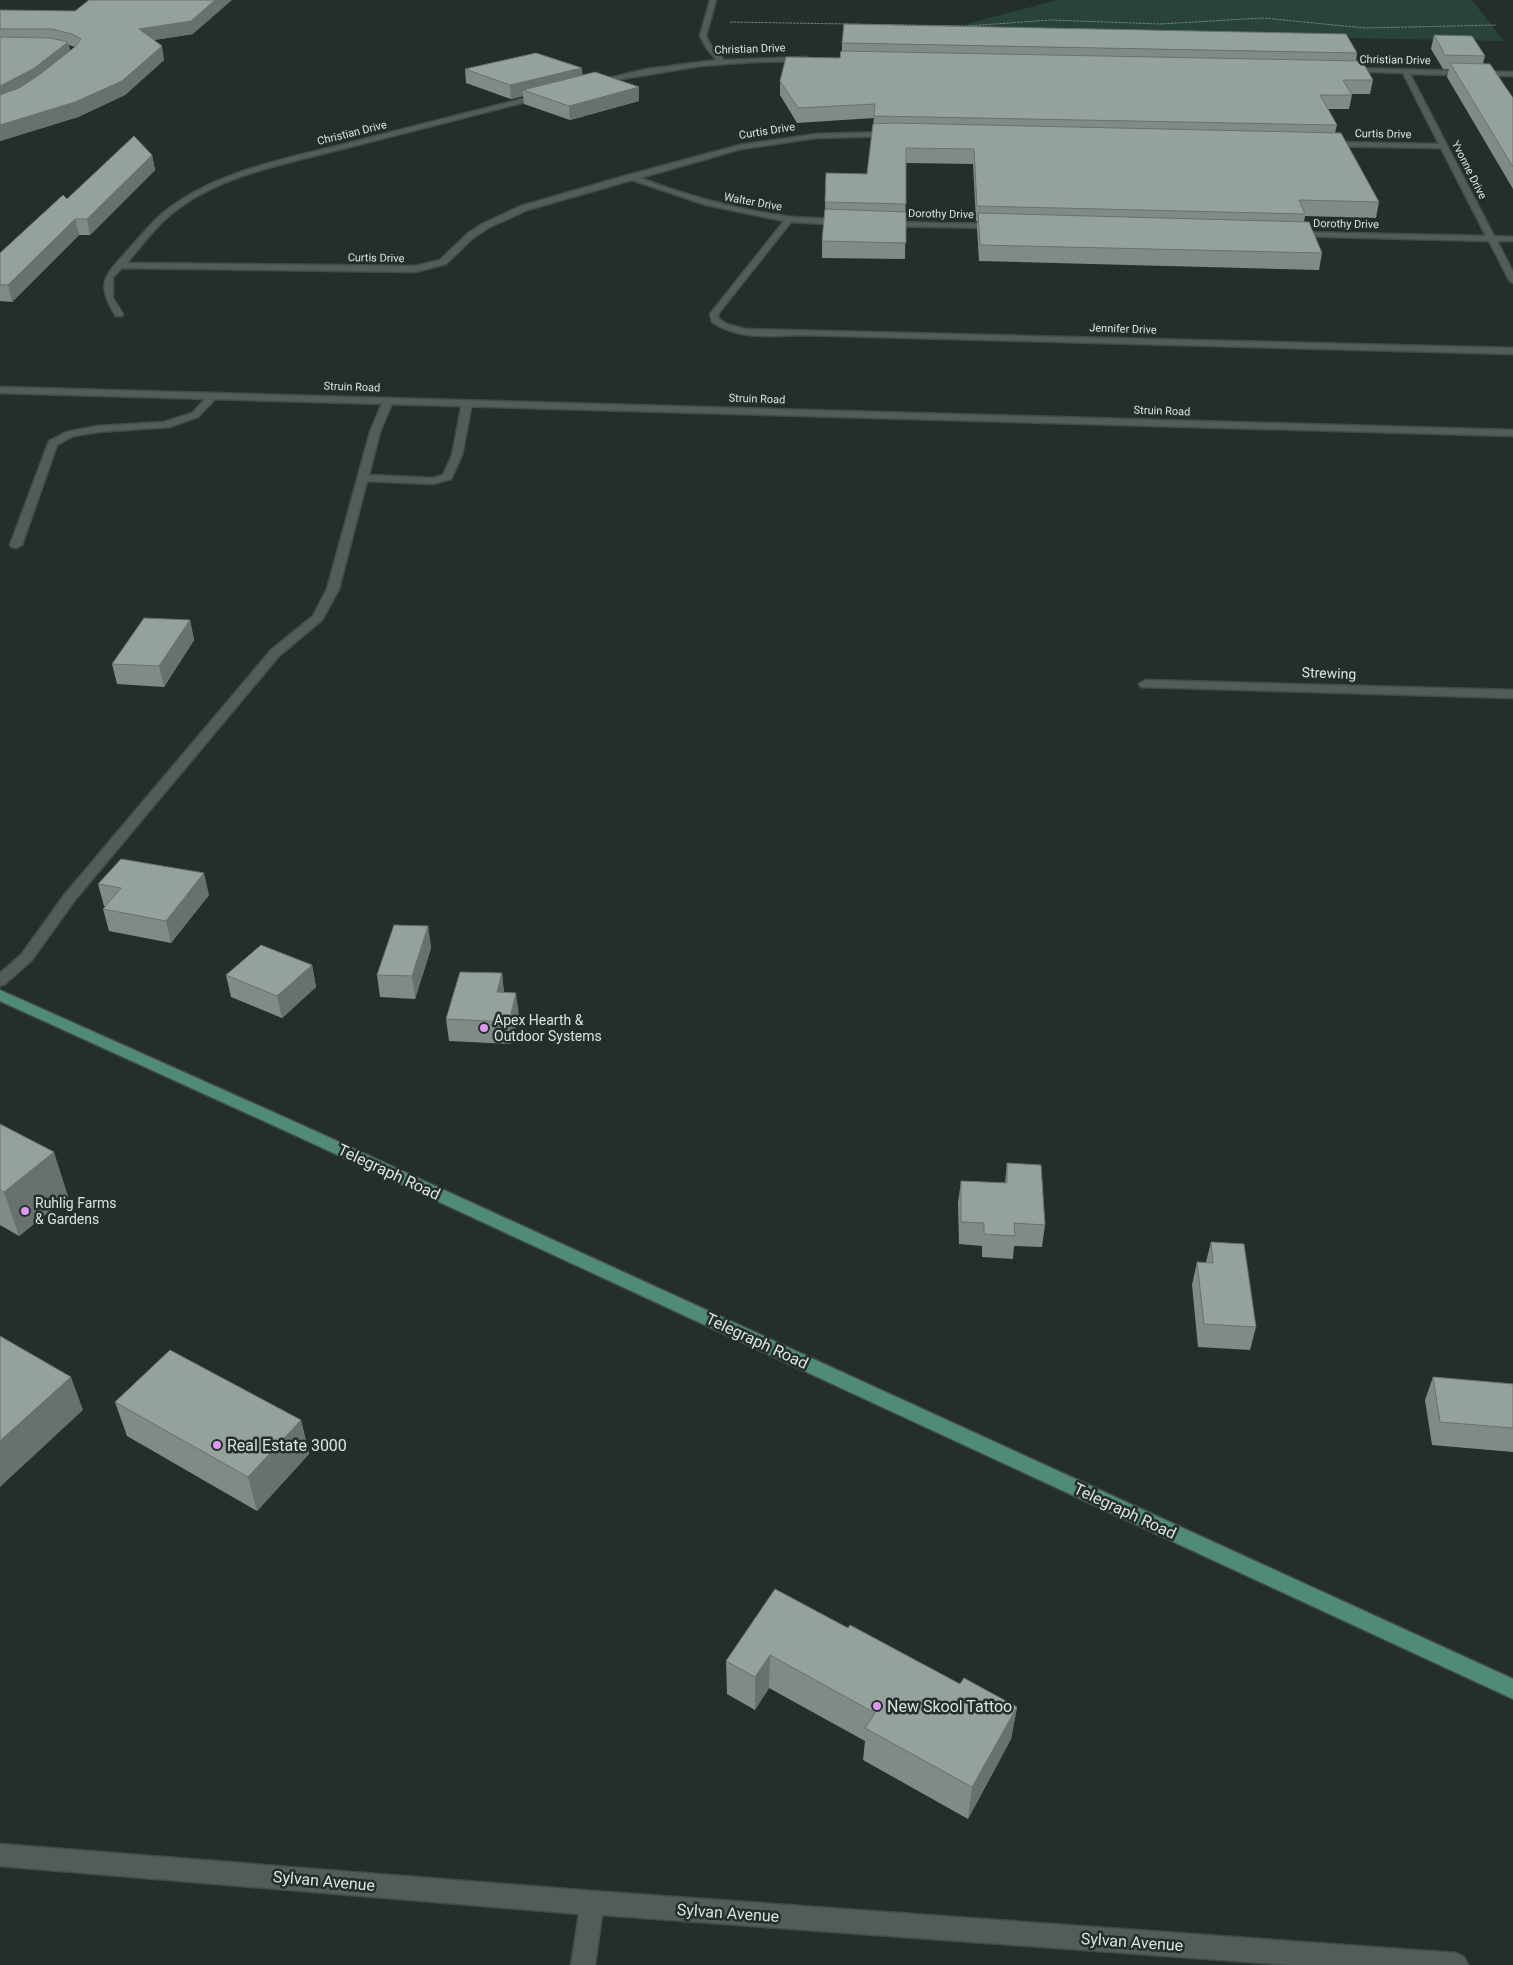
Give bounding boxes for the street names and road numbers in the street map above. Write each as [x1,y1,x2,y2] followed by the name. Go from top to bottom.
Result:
[714,41,786,57] street label: Christian Drive
[1359,53,1431,67] street label: Christian Drive
[316,118,388,148] street label: Christian Drive
[738,120,796,142] street label: Curtis Drive
[1355,127,1412,141] street label: Curtis Drive
[1449,139,1489,201] street label: Yvonne Drive
[723,190,783,214] street label: Walter Drive
[908,207,974,221] street label: Dorothy Drive
[1313,217,1379,231] street label: Dorothy Drive
[348,251,405,265] street label: Curtis Drive
[1089,321,1157,337] street label: Jennifer Drive
[323,380,381,394] street label: Struin Road
[728,392,786,406] street label: Struin Road
[1133,404,1191,418] street label: Struin Road
[1302,664,1356,682] street label: Strewing
[335,1140,443,1204] street label: Telegraph Road
[703,1309,811,1373] street label: Telegraph Road
[1071,1479,1179,1543] street label: Telegraph Road
[272,1867,376,1895] street label: Sylvan Avenue
[676,1900,780,1926] street label: Sylvan Avenue
[1080,1929,1184,1955] street label: Sylvan Avenue

